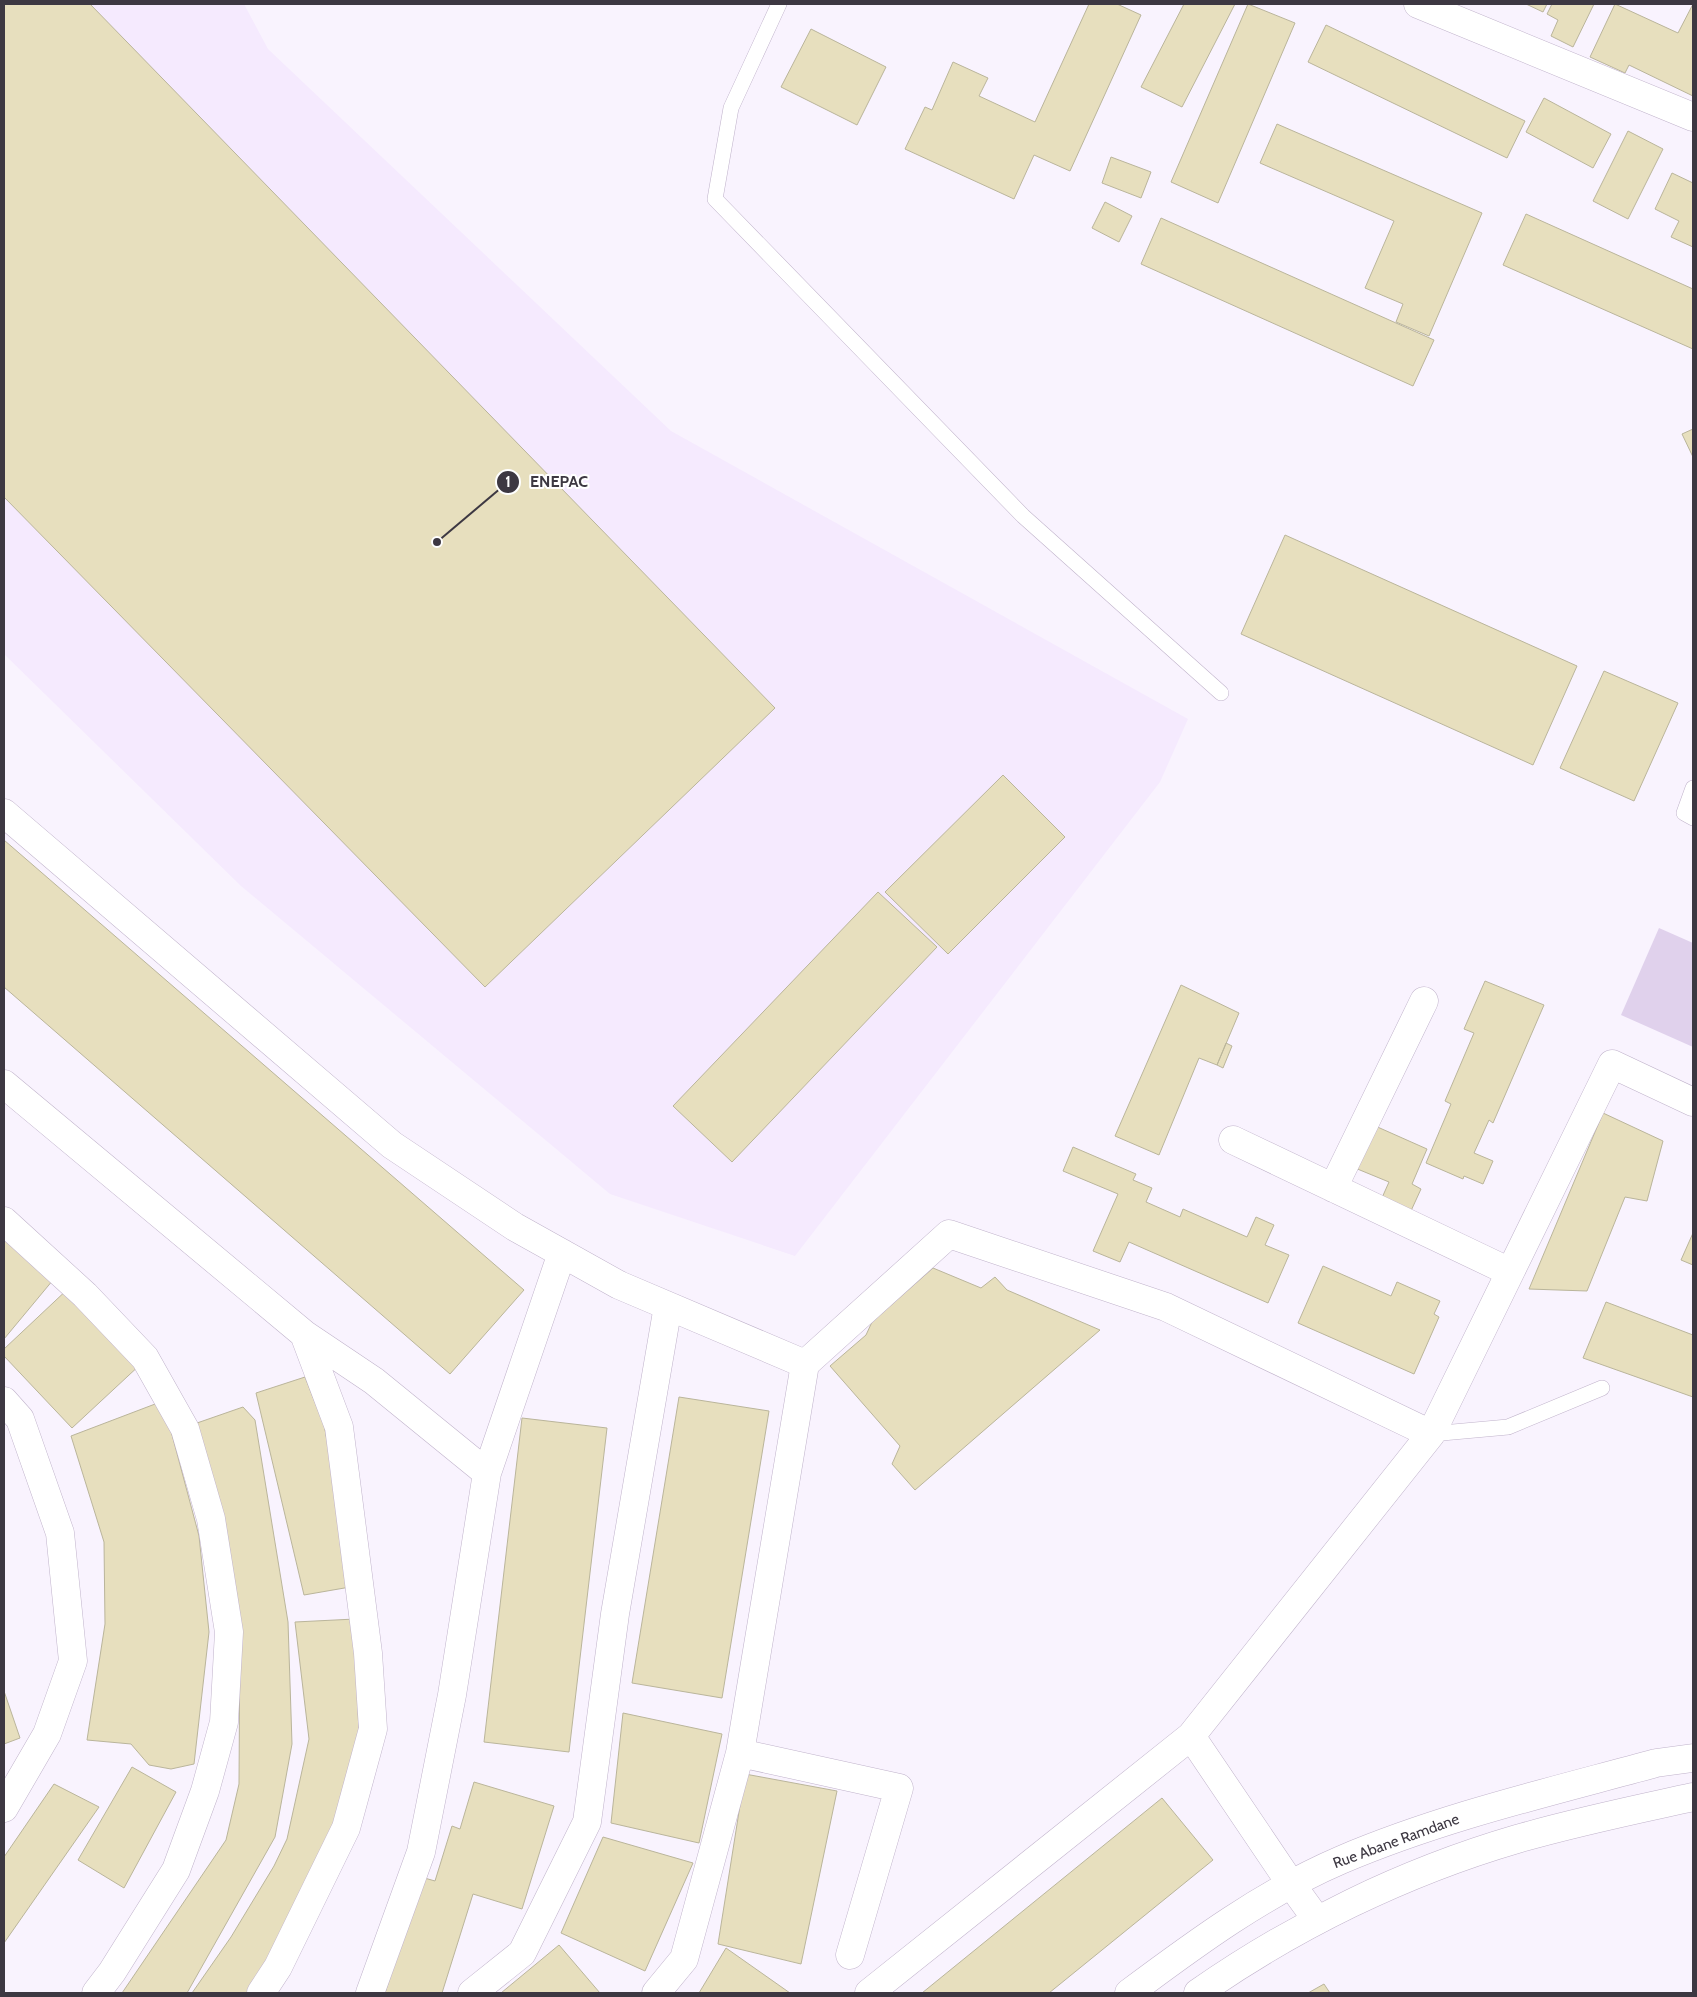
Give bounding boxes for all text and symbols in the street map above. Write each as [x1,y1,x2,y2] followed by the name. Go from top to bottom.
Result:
[495,466,598,497] callout: ENEPAC
[530,472,588,491] text: ENEPAC
[505,473,511,491] text: 1
[1330,1810,1462,1872] street label: Rue Abane Ramdane

